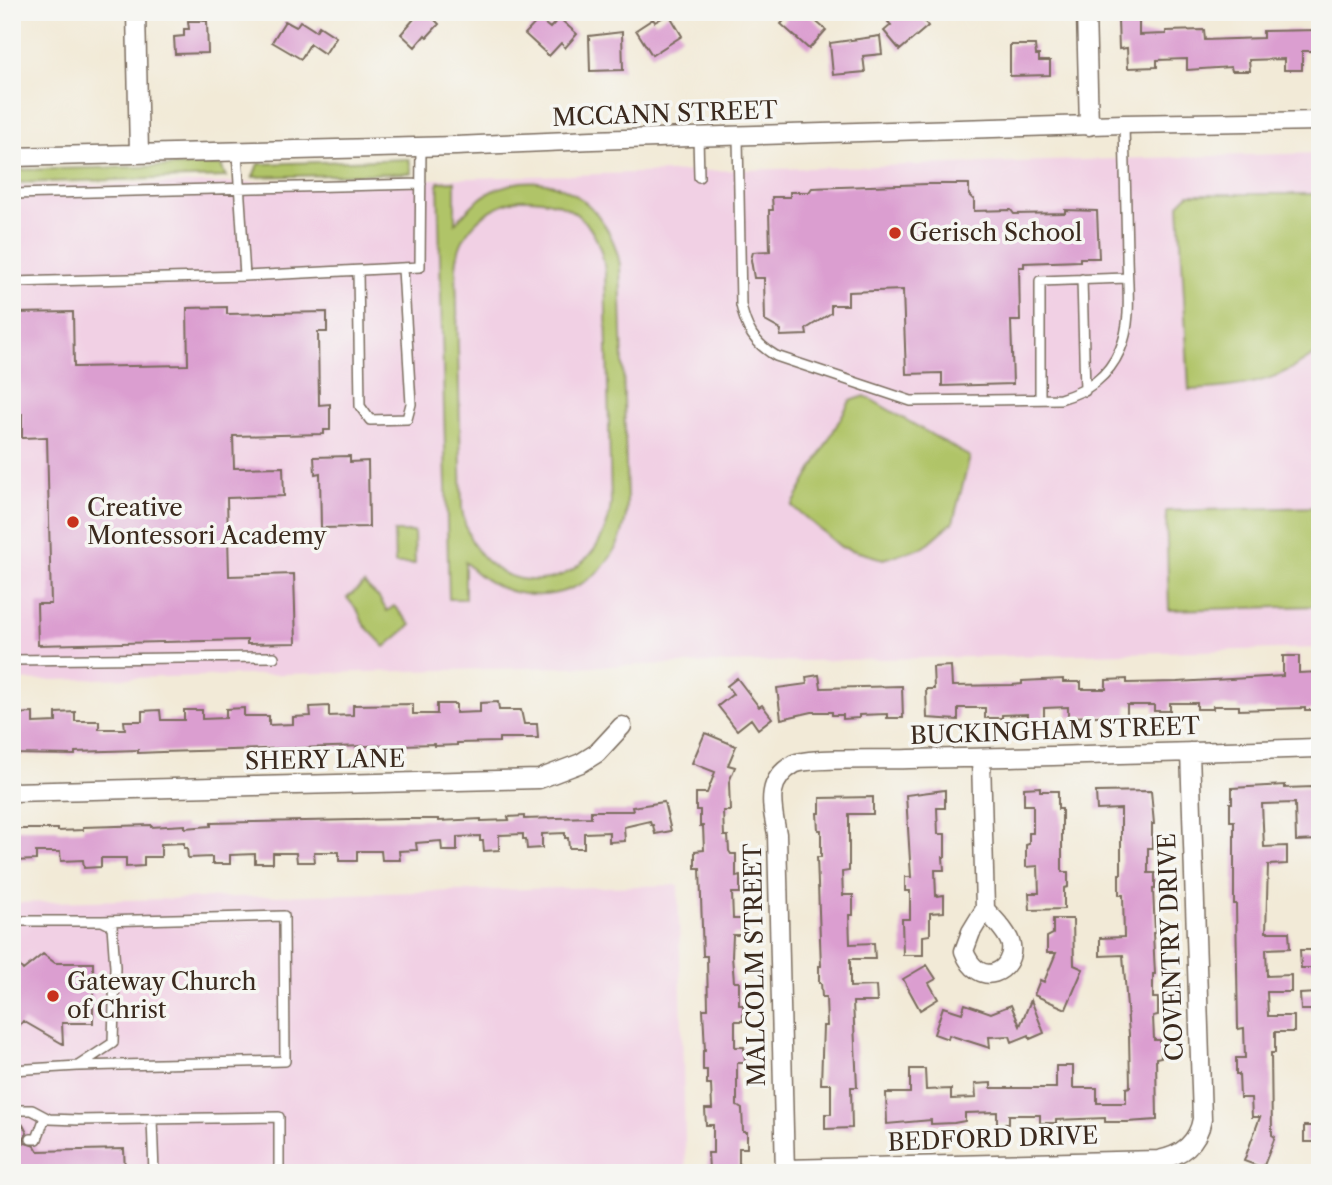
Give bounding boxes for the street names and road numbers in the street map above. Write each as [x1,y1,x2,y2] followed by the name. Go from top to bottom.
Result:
[552,95,778,132] street label: MCCANN STREET
[910,711,1200,750] street label: BUCKINGHAM STREET
[245,744,405,775] street label: SHERY LANE
[1152,833,1189,1061] street label: COVENTRY DRIVE
[738,843,771,1087] street label: MALCOLM STREET
[887,1120,1099,1157] street label: BEDFORD DRIVE

